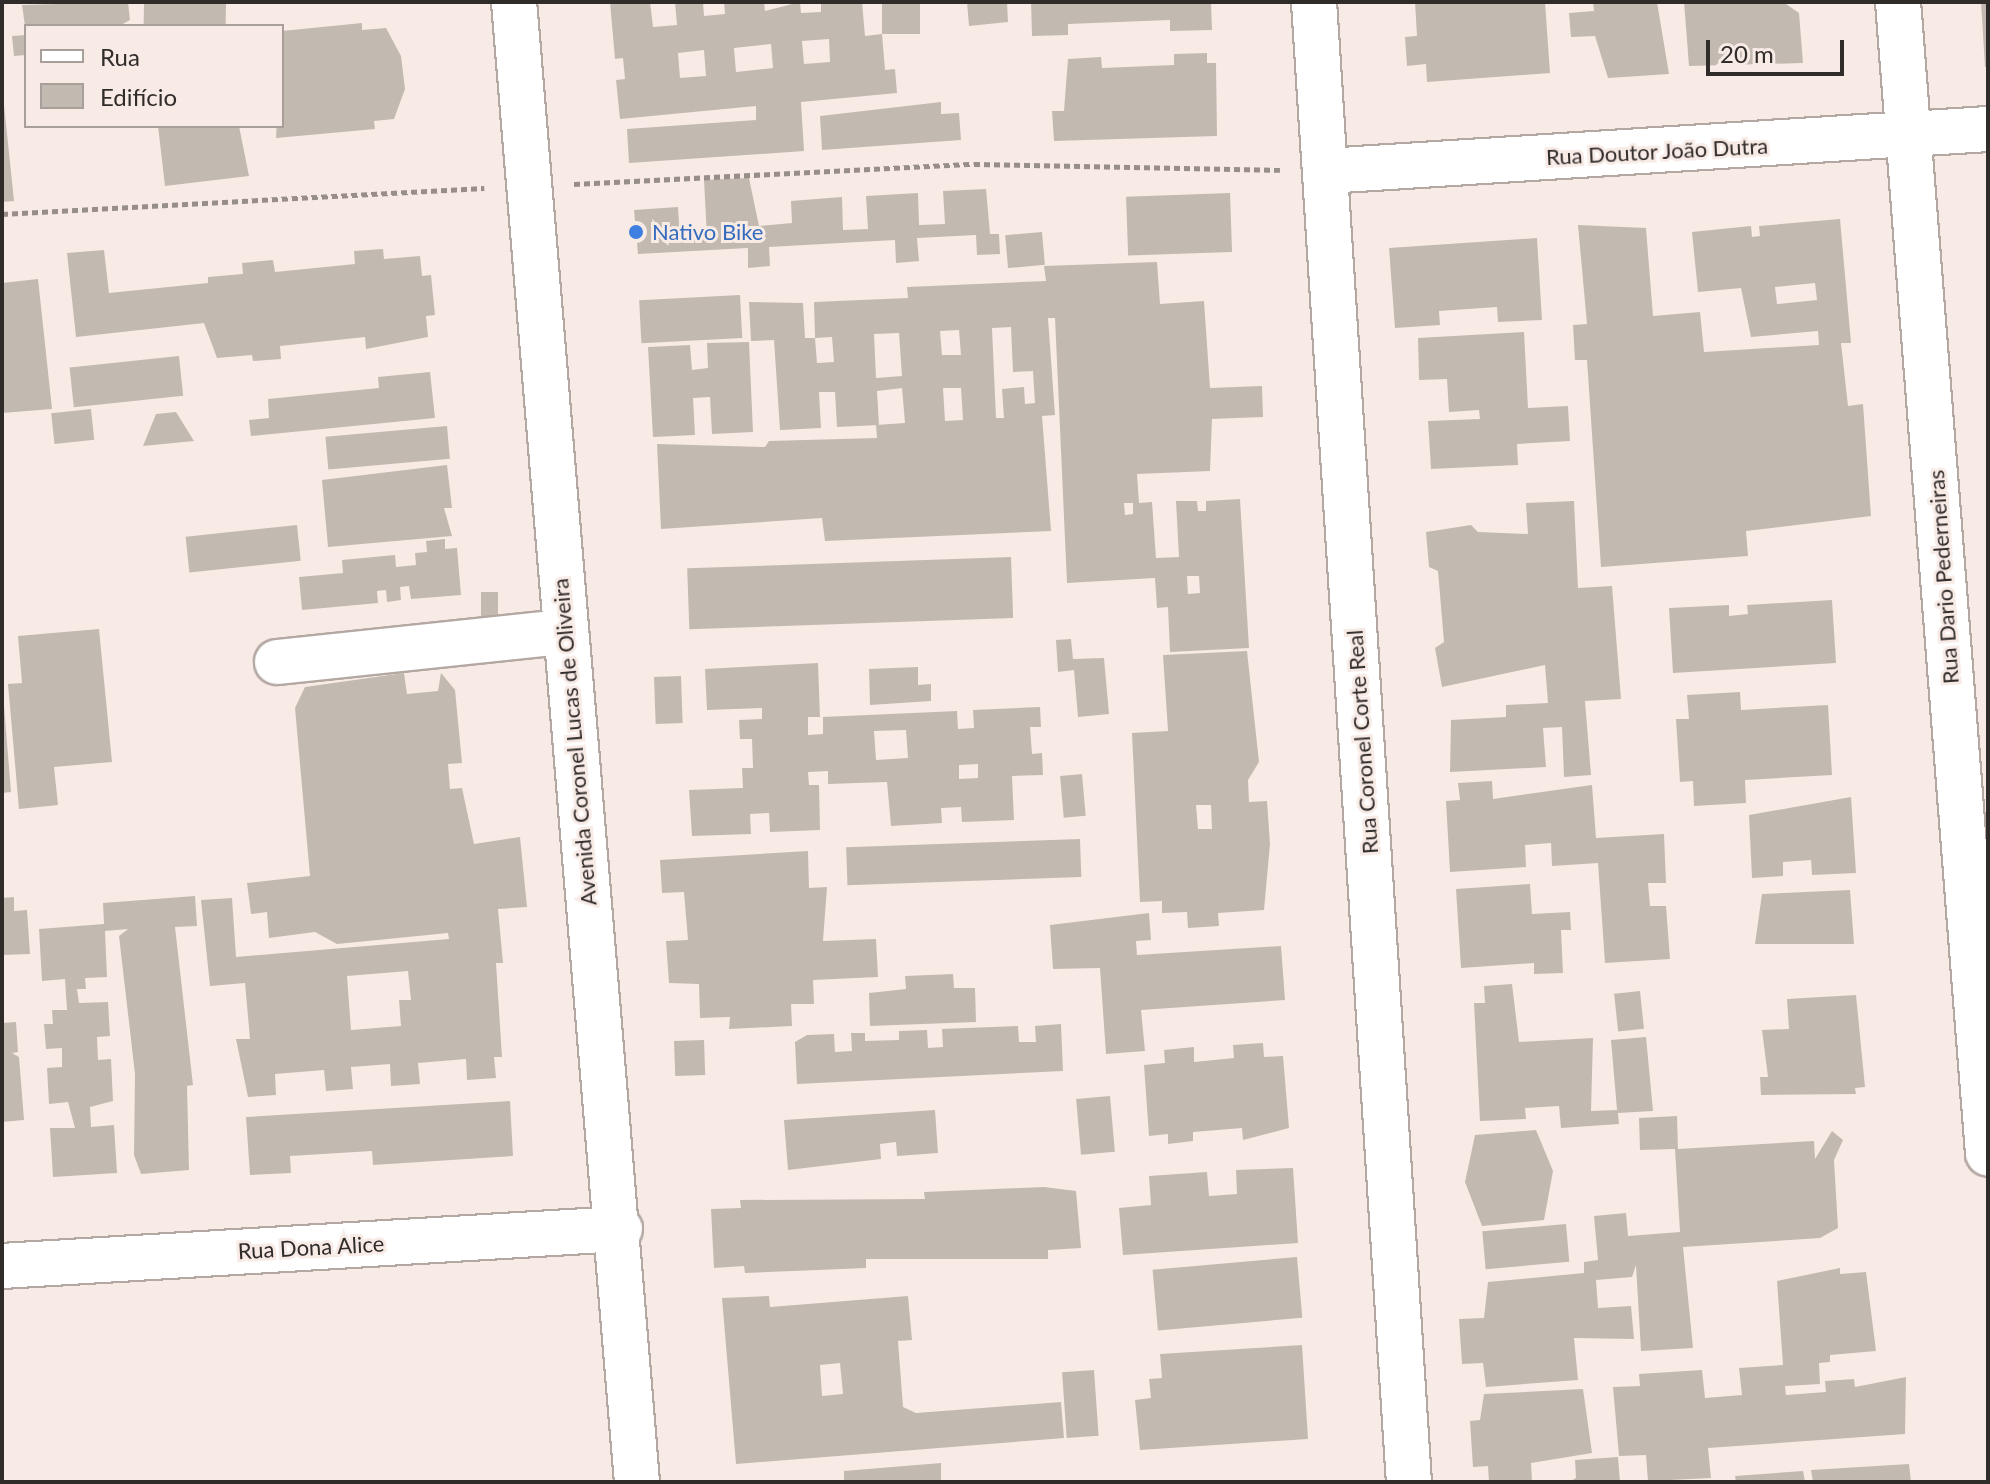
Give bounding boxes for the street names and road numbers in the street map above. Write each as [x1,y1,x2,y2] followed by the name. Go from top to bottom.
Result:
[1545,132,1769,170] street label: Rua Doutor João Dutra
[1922,469,1964,685] street label: Rua Dario Pederneiras
[547,577,601,907] street label: Avenida Coronel Lucas de Oliveira
[1341,629,1383,855] street label: Rua Coronel Corte Real
[237,1230,385,1264] street label: Rua Dona Alice

